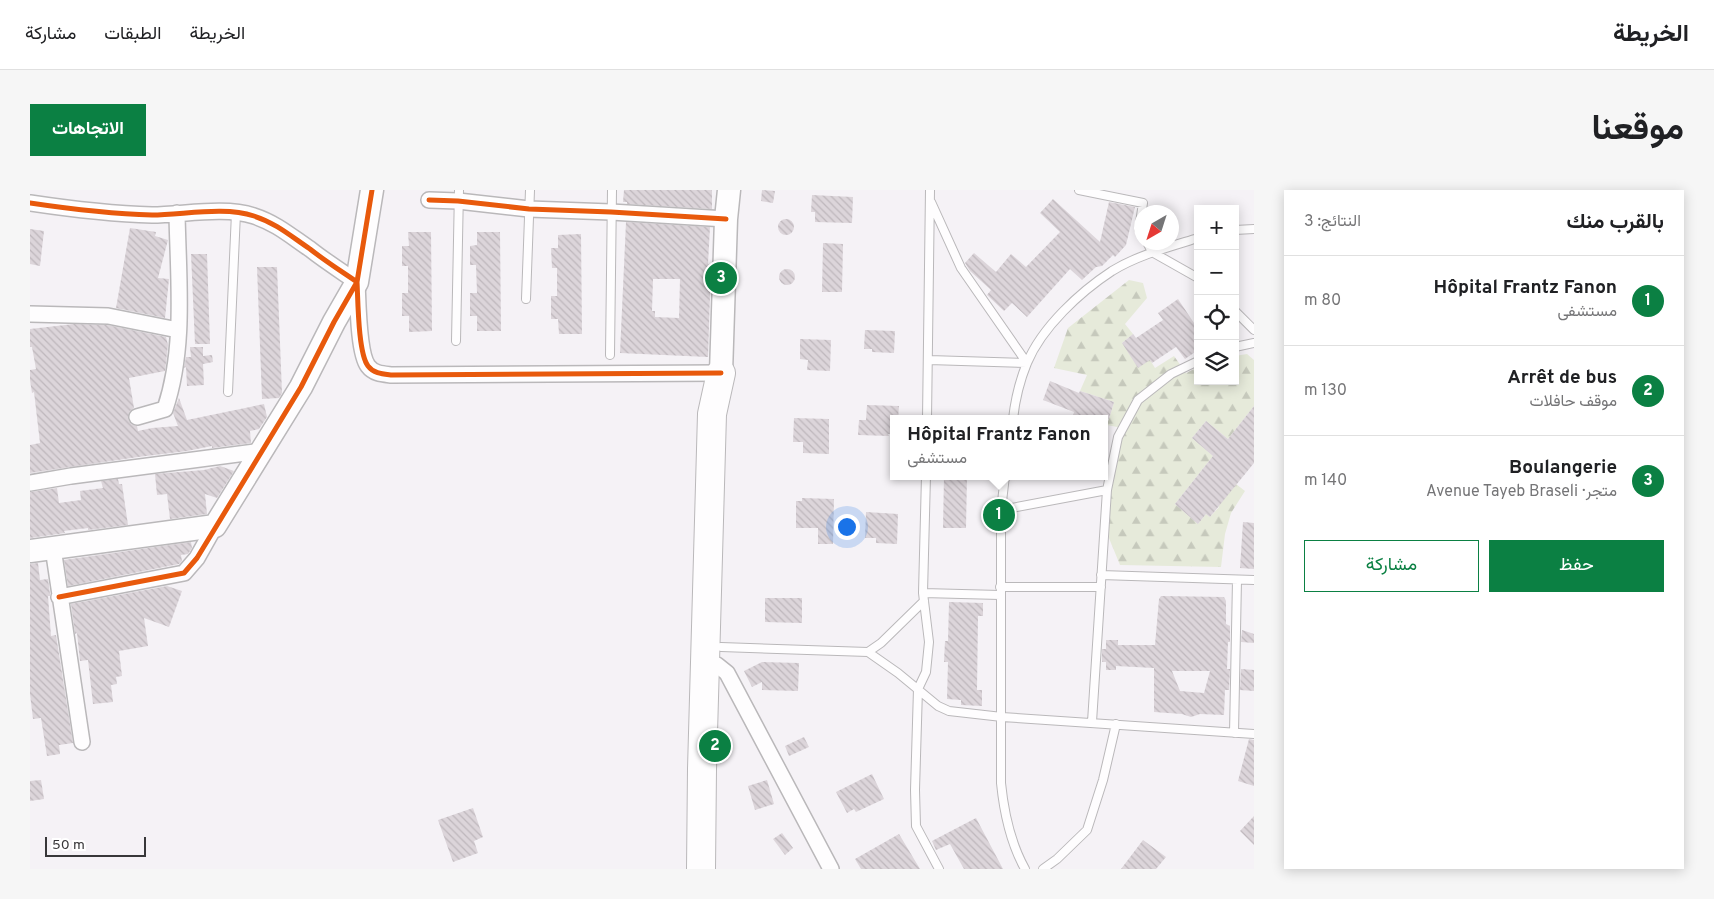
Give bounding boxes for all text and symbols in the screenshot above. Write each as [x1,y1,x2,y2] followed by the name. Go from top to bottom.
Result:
[1613,20,1689,50] text: الخريطة
[25,23,76,46] text: مشاركة
[104,23,161,46] text: الطبقات
[189,23,245,46] text: الخريطة
[30,104,146,156] button: الاتجاهات
[1591,108,1684,152] text: موقعنا
[1134,205,1179,250] north arrow
[1194,205,1239,385] map controls
[1194,205,1239,250] button: +
[1567,209,1664,236] text: بالقرب منك
[1304,212,1361,232] text: النتائج: 3
[1194,250,1239,295] button: −
[705,259,737,297] pin: 3
[1434,276,1617,300] text: Hôpital Frantz Fanon
[1304,291,1341,311] text: 80 m
[1645,291,1651,311] text: 1
[1194,295,1239,340] button: locate
[1557,302,1617,322] text: مستشفى
[1194,340,1239,385] button: layers
[1507,366,1617,390] text: Arrêt de bus
[1304,381,1347,401] text: 130 m
[1643,381,1653,401] text: 2
[1530,392,1617,412] text: موقف حافلات
[890,415,1108,480] popup
[907,423,1091,447] text: Hôpital Frantz Fanon
[907,449,967,469] text: مستشفى
[1509,456,1617,480] text: Boulangerie
[1304,471,1347,491] text: 140 m
[1643,471,1653,491] text: 3
[1426,482,1617,502] text: متجر · Avenue Tayeb Braseli
[983,496,1015,534] pin: 1
[834,514,860,540] your location
[1304,540,1479,592] button: مشاركة
[1489,540,1664,592] button: حفظ
[699,727,731,765] pin: 2
[45,834,146,857] scale bar
[52,837,85,854] text: 50 m

